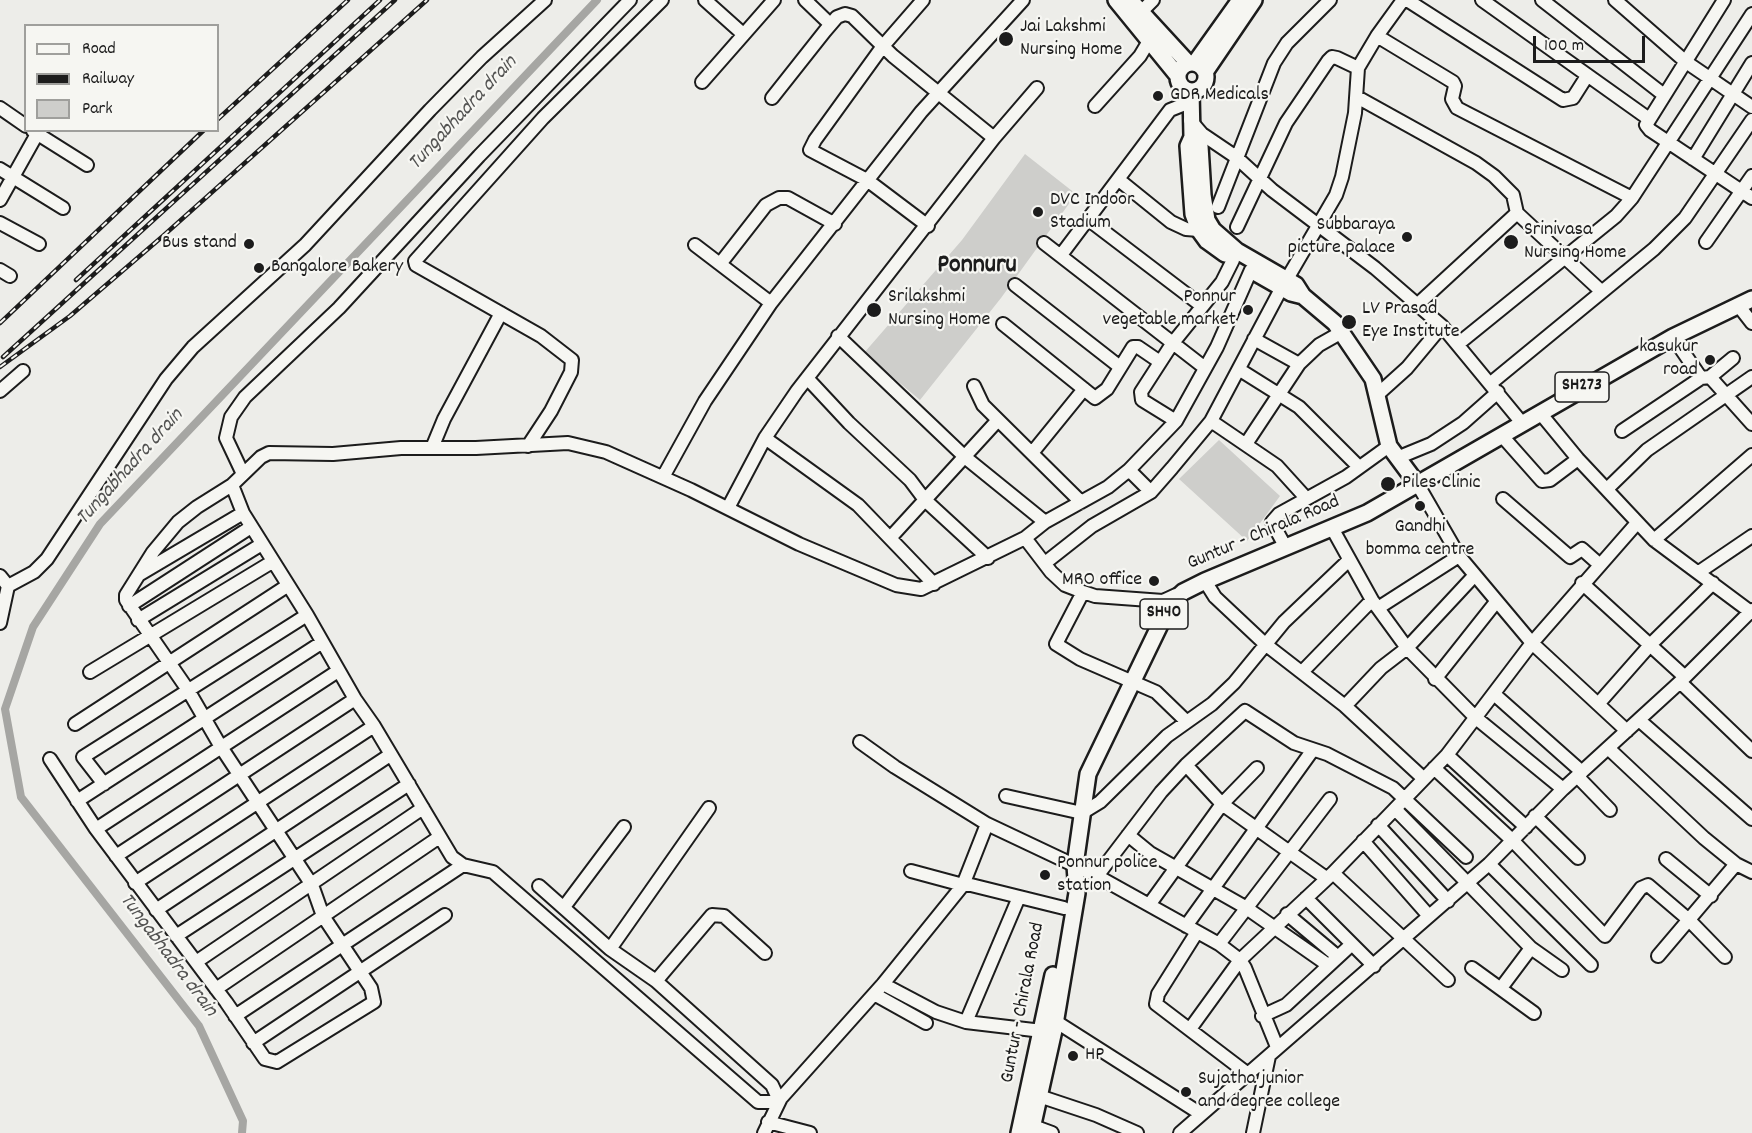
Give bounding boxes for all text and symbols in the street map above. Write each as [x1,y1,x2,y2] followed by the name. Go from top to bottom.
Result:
[1020,16,1122,63] place label: Jai Lakshmi Nursing Home
[24,24,219,132] legend
[1536,24,1648,62] scale bar
[997,30,1015,48] marker: Jai Lakshmi Nursing Home
[1544,34,1584,59] text: 100 m
[82,37,116,62] text: Road
[404,51,524,177] water label: Tungabhadra drain
[82,67,134,92] text: Railway
[1170,84,1269,108] place label: GDR Medicals
[1151,89,1165,103] marker: GDR Medicals
[82,97,113,122] text: Park
[1050,189,1134,236] place label: DVC Indoor Stadium
[1031,205,1045,219] marker: DVC Indoor Stadium
[1288,214,1395,261] place label: Subbaraya picture palace
[1524,219,1626,266] place label: Srinivasa Nursing Home
[1400,230,1414,244] marker: Subbaraya picture palace
[162,232,237,256] place label: Bus stand
[1502,233,1520,251] marker: Srinivasa Nursing Home
[242,237,256,251] marker: Bus stand
[937,251,1017,283] district label: Ponnuru
[271,256,403,280] place label: Bangalore Bakery
[252,261,266,275] marker: Bangalore Bakery
[888,286,990,333] place label: Srilakshmi Nursing Home
[1103,286,1236,333] place label: Ponnur vegetable market
[1362,298,1460,345] place label: LV Prasad Eye Institute
[865,301,883,319] marker: Srilakshmi Nursing Home
[1241,303,1255,317] marker: Ponnur vegetable market
[1340,313,1358,331] marker: LV Prasad Eye Institute
[1639,336,1698,383] place label: kasukur road
[1703,353,1717,367] marker: kasukur road
[1555,372,1609,402] road number: SH273
[72,405,190,531] water label: Tungabhadra drain
[1402,472,1481,496] place label: Piles Clinic
[1379,475,1397,493] marker: Piles Clinic
[1184,491,1344,577] street label: Guntur - Chirala Road
[1413,499,1427,513] marker: Gandhi bomma centre
[1366,516,1474,563] place label: Gandhi bomma centre
[1062,569,1142,593] place label: MRO office
[1147,574,1161,588] marker: MRO office
[1140,599,1188,629] road number: SH40
[1057,852,1157,899] place label: Ponnur police station
[1038,868,1052,882] marker: Ponnur police station
[112,889,222,1023] water label: Tungabhadra drain
[997,921,1051,1085] street label: Guntur - Chirala Road
[1085,1044,1104,1068] place label: HP
[1066,1049,1080,1063] marker: HP
[1198,1068,1340,1115] place label: Sujatha junior and degree college
[1179,1085,1193,1099] marker: Sujatha junior and degree college

